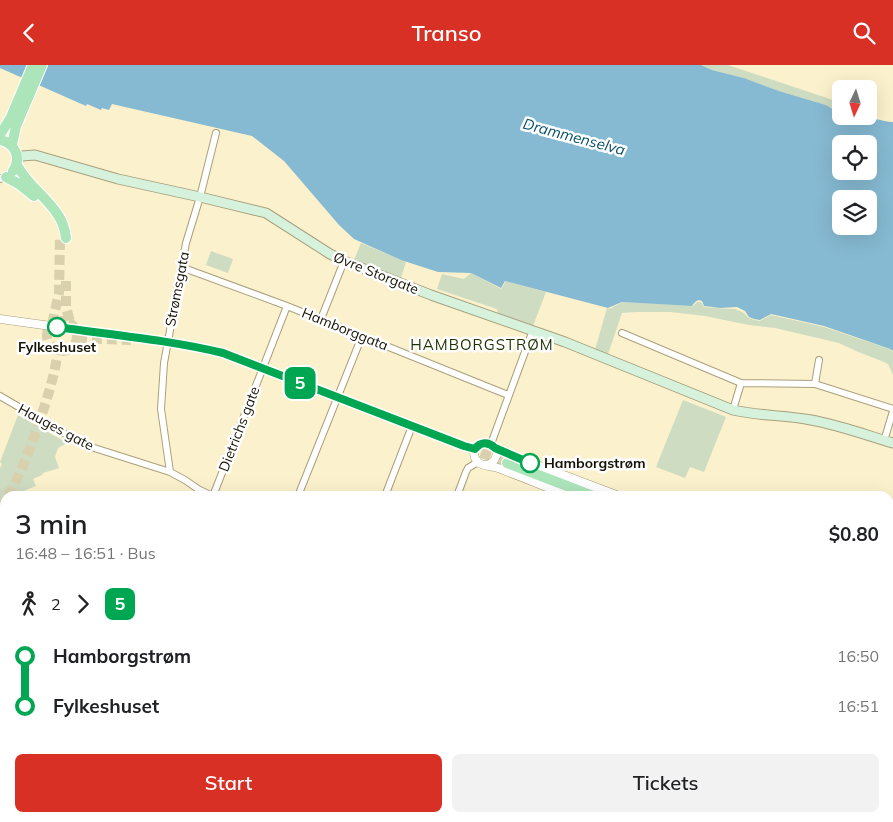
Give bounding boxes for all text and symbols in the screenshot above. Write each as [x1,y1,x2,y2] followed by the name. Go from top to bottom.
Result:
[15,19,43,47] icon: back
[411,19,482,47] text: Transo
[850,19,878,47] icon: search
[832,80,878,125] north arrow
[832,80,877,235] map controls
[521,114,627,159] water label: Drammenselva
[832,135,877,180] button: locate
[832,190,877,235] button: layers
[331,248,421,298] street label: Øvre Storgate
[161,250,193,328] street label: Strømsgata
[299,304,391,354] street label: Hamborggata
[47,317,67,337] marker: Fylkeshuset
[410,335,554,354] district label: HAMBORGSTRØM
[18,338,97,356] place label: Fylkeshuset
[284,367,316,399] line badge: 5
[295,371,305,394] text: 5
[215,384,263,474] street label: Dietrichs gate
[15,400,97,454] street label: Hauges gate
[520,453,540,473] marker: Hamborgstrøm
[544,454,646,472] place label: Hamborgstrøm
[15,506,88,541] text: 3 min
[829,522,879,546] text: $0.80
[15,543,156,563] text: 16:48 – 16:51 · Bus
[15,590,43,618] icon: walk
[69,590,97,618] icon: forward
[115,592,125,615] text: 5
[51,594,61,614] text: 2
[53,644,191,668] text: Hamborgstrøm
[837,646,879,666] text: 16:50
[53,694,159,718] text: Fylkeshuset
[837,696,879,716] text: 16:51
[15,754,442,812] button: Start
[452,754,879,812] button: Tickets

